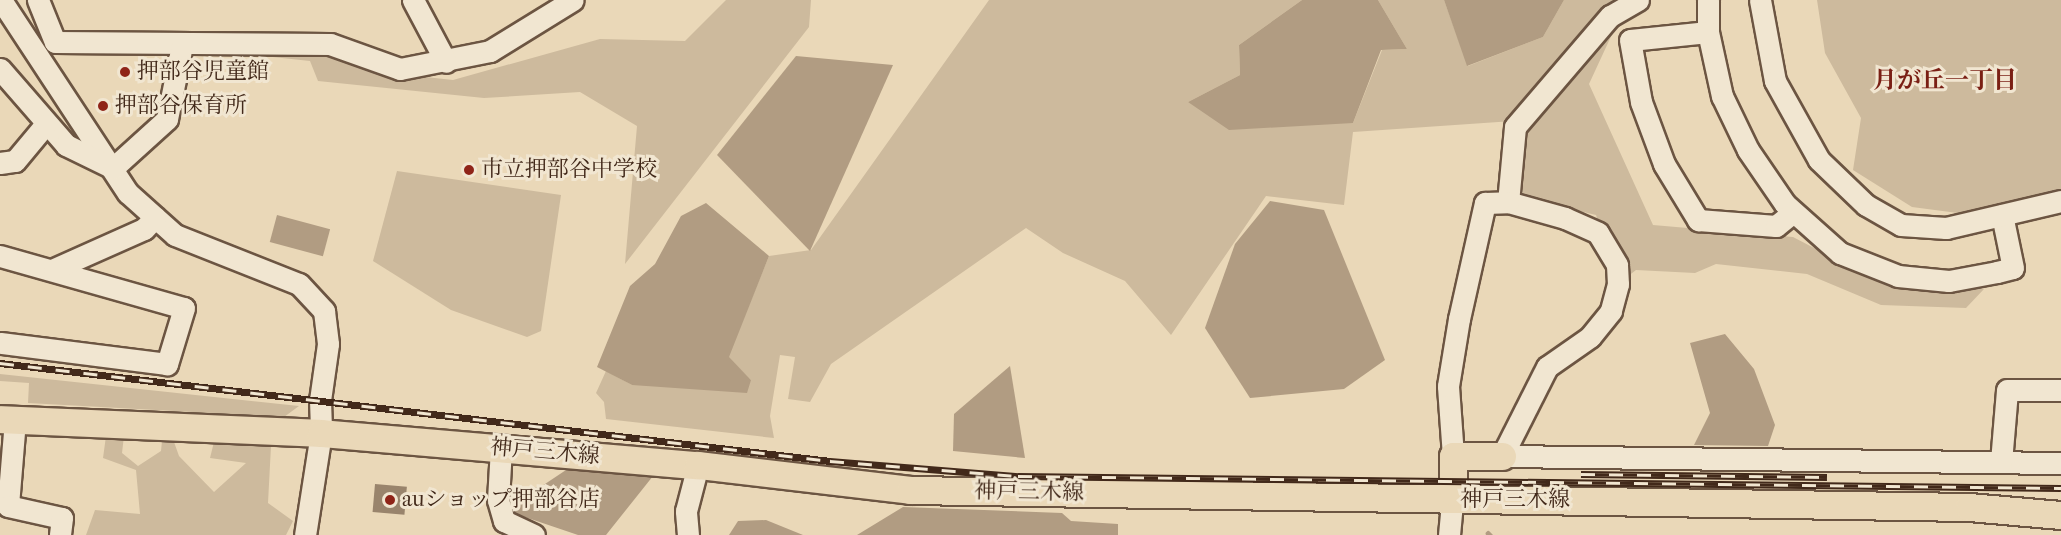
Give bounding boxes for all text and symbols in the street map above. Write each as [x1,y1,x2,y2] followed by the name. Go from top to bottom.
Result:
[137,59,269,85] place label: 押部谷児童館
[118,65,132,79] marker: 押部谷児童館
[1873,67,2017,95] district label: 月が丘一丁目
[115,93,247,119] place label: 押部谷保育所
[96,99,110,113] marker: 押部谷保育所
[481,157,657,183] place label: 市立押部谷中学校
[462,163,476,177] marker: 市立押部谷中学校
[489,434,601,470] street label: 神戸三木線
[974,478,1084,506] street label: 神戸三木線
[402,487,601,513] place label: auショップ押部谷店
[1460,487,1570,513] street label: 神戸三木線
[383,493,397,507] marker: auショップ押部谷店

